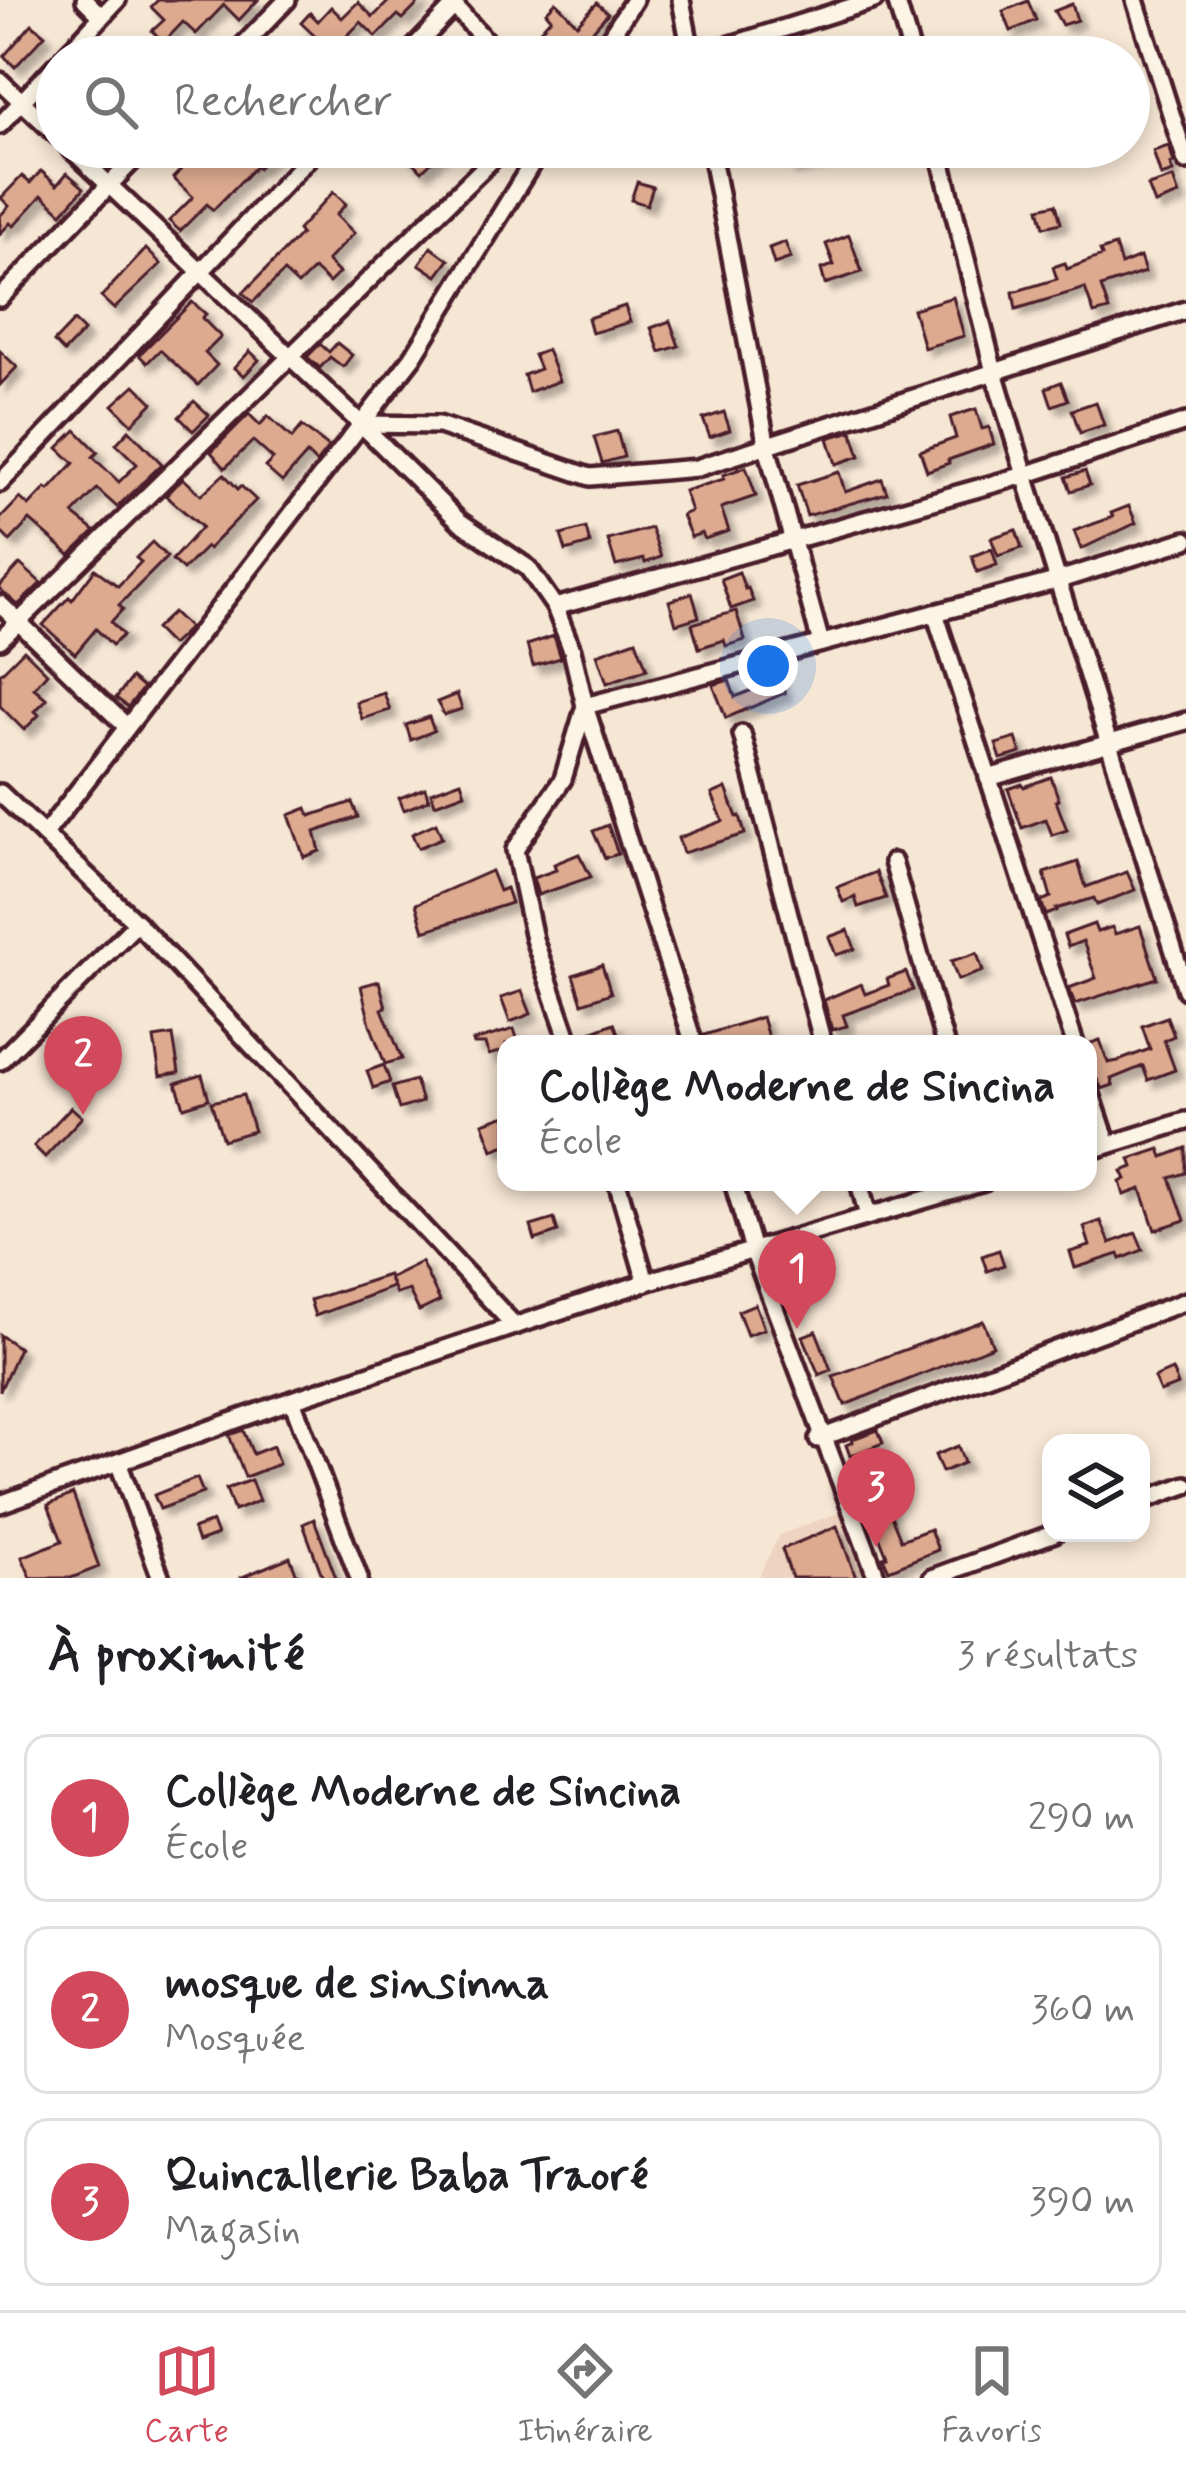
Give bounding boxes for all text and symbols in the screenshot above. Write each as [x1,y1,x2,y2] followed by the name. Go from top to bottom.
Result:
[36,36,1150,168] search box
[78,69,144,135] icon: search
[174,73,393,132] text: Rechercher
[738,636,798,696] your location
[44,1016,122,1115] pin: 2
[497,1035,1097,1191] popup
[539,1058,1055,1117] text: Collège Moderne de Sincina
[539,1117,622,1168] text: École
[758,1230,836,1329] pin: 1
[1042,1434,1150,1542] map controls
[1042,1434,1150,1542] button: layers
[837,1448,915,1547] pin: 3
[48,1623,304,1689] text: À proximité
[957,1631,1138,1682] text: 3 résultats
[165,1763,681,1822] text: Collège Moderne de Sincina
[81,1793,99,1844] text: 1
[1028,1793,1135,1844] text: 290 m
[165,1822,248,1873] text: École
[165,1955,549,2014] text: mosque de sinsinna
[80,1985,100,2036] text: 2
[1031,1985,1135,2036] text: 360 m
[165,2014,306,2065] text: Mosquée
[165,2147,648,2206] text: Quincallerie Baba Traoré
[81,2177,99,2228] text: 3
[1029,2177,1135,2228] text: 390 m
[165,2206,301,2257] text: Magasin
[144,2338,229,2454] tab: Carte
[517,2338,653,2454] tab: Itinéraire
[942,2338,1042,2454] tab: Favoris

